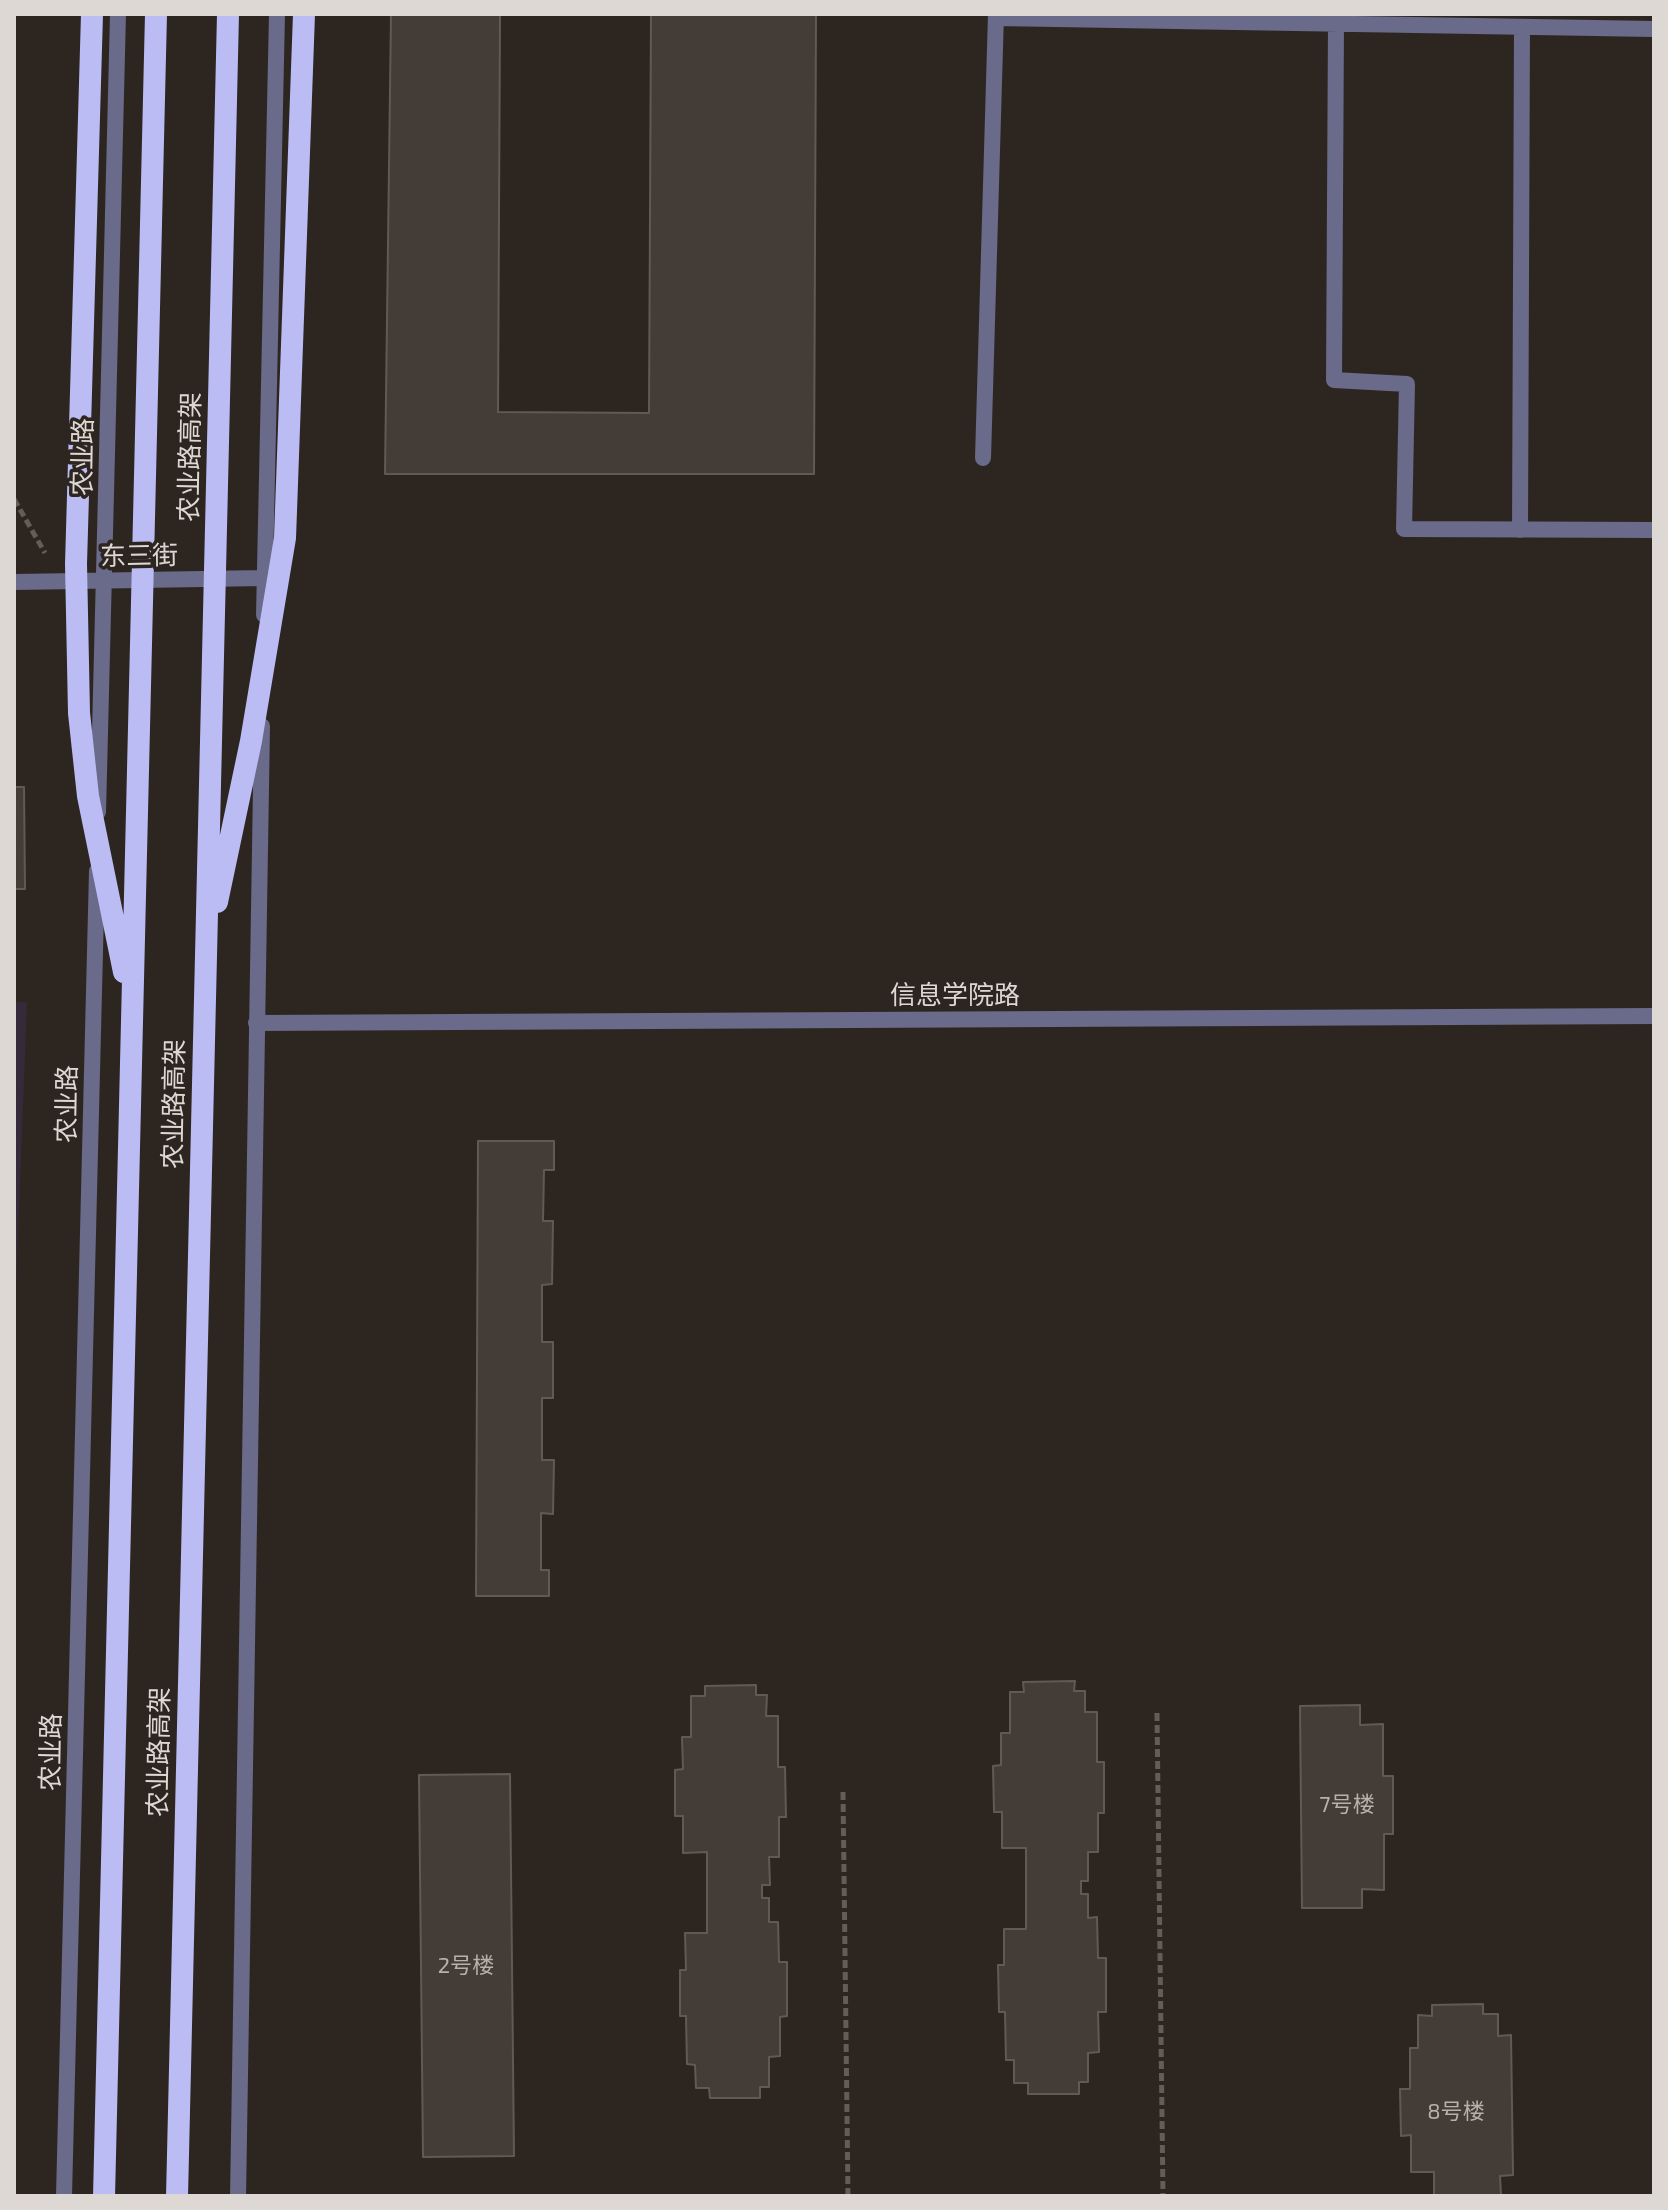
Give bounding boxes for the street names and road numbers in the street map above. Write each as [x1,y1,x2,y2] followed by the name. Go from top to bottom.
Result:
[173,392,207,522] street label: 农业路高架
[67,418,99,496] street label: 农业路
[100,540,178,572] street label: 东三街
[890,979,1020,1011] street label: 信息学院路
[157,1039,191,1169] street label: 农业路高架
[51,1065,83,1143] street label: 农业路
[142,1687,176,1817] street label: 农业路高架
[35,1713,67,1791] street label: 农业路

